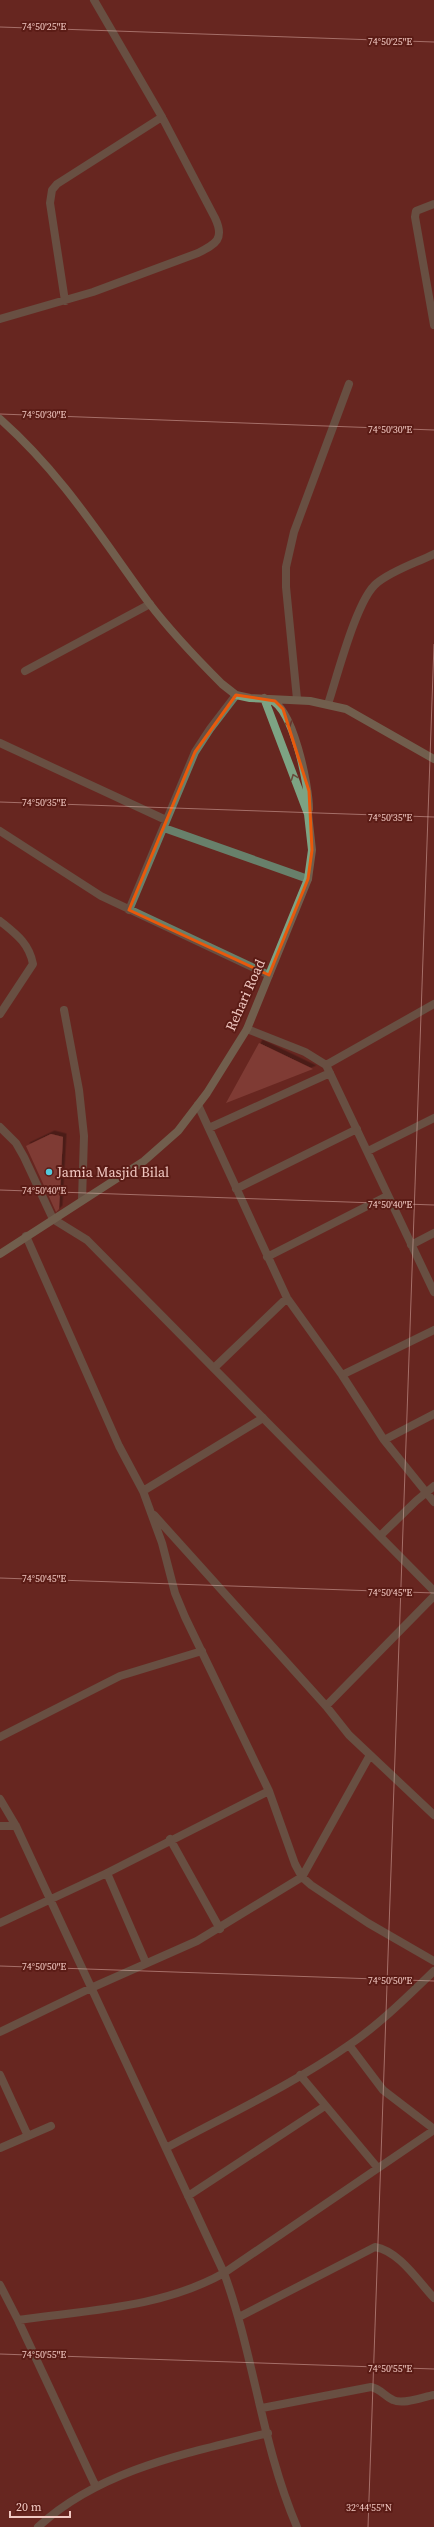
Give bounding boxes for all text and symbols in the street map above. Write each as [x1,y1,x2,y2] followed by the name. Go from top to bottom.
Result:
[22,20,66,33] text: 74°50'25"E
[368,35,412,48] text: 74°50'25"E
[22,408,66,421] text: 74°50'30"E
[368,423,412,436] text: 74°50'30"E
[284,720,292,727] one-way arrow
[291,774,299,781] one-way arrow
[22,796,66,809] text: 74°50'35"E
[368,811,412,824] text: 74°50'35"E
[220,956,270,1034] street label: Rehari Road
[56,1162,169,1182] place label: Jamia Masjid Bilal
[44,1167,54,1177] marker: Jamia Masjid Bilal
[22,1184,66,1197] text: 74°50'40"E
[368,1198,412,1211] text: 74°50'40"E
[22,1572,66,1585] text: 74°50'45"E
[368,1586,412,1599] text: 74°50'45"E
[22,1960,66,1973] text: 74°50'50"E
[368,1974,412,1987] text: 74°50'50"E
[22,2348,66,2361] text: 74°50'55"E
[368,2362,412,2375] text: 74°50'55"E
[10,2493,70,2519] scale bar
[16,2499,42,2515] text: 20 m
[346,2501,392,2514] text: 32°44'55"N

